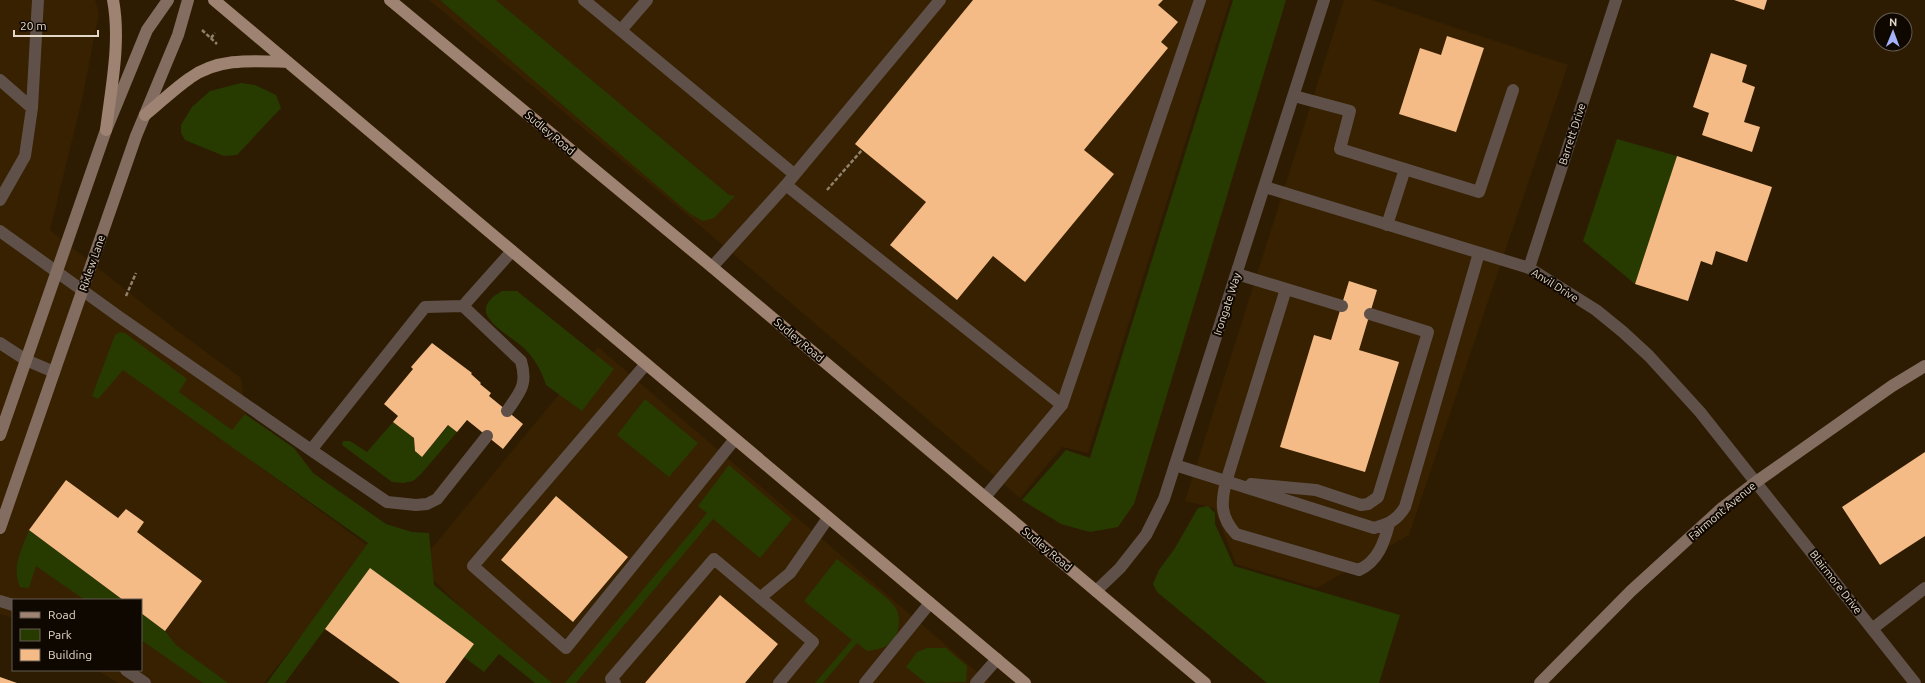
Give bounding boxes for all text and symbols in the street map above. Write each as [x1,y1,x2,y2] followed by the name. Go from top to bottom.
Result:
[14,12,98,38] scale bar
[1873,12,1913,52] north arrow
[1889,16,1897,28] text: N
[20,19,47,32] text: 20 m
[1556,102,1588,166] street label: Barrett Drive
[523,109,577,157] street label: Sudley Road
[77,233,107,293] street label: Rixlew Lane
[1529,266,1581,304] street label: Anvil Drive
[1211,270,1243,337] street label: Irongate Way
[772,316,826,364] street label: Sudley Road
[1686,479,1758,543] street label: Fairmont Avenue
[1020,525,1074,573] street label: Sudley Road
[1808,548,1864,616] street label: Blairmore Drive
[12,599,142,671] legend
[48,608,76,621] text: Road
[48,628,72,641] text: Park
[48,648,92,661] text: Building

